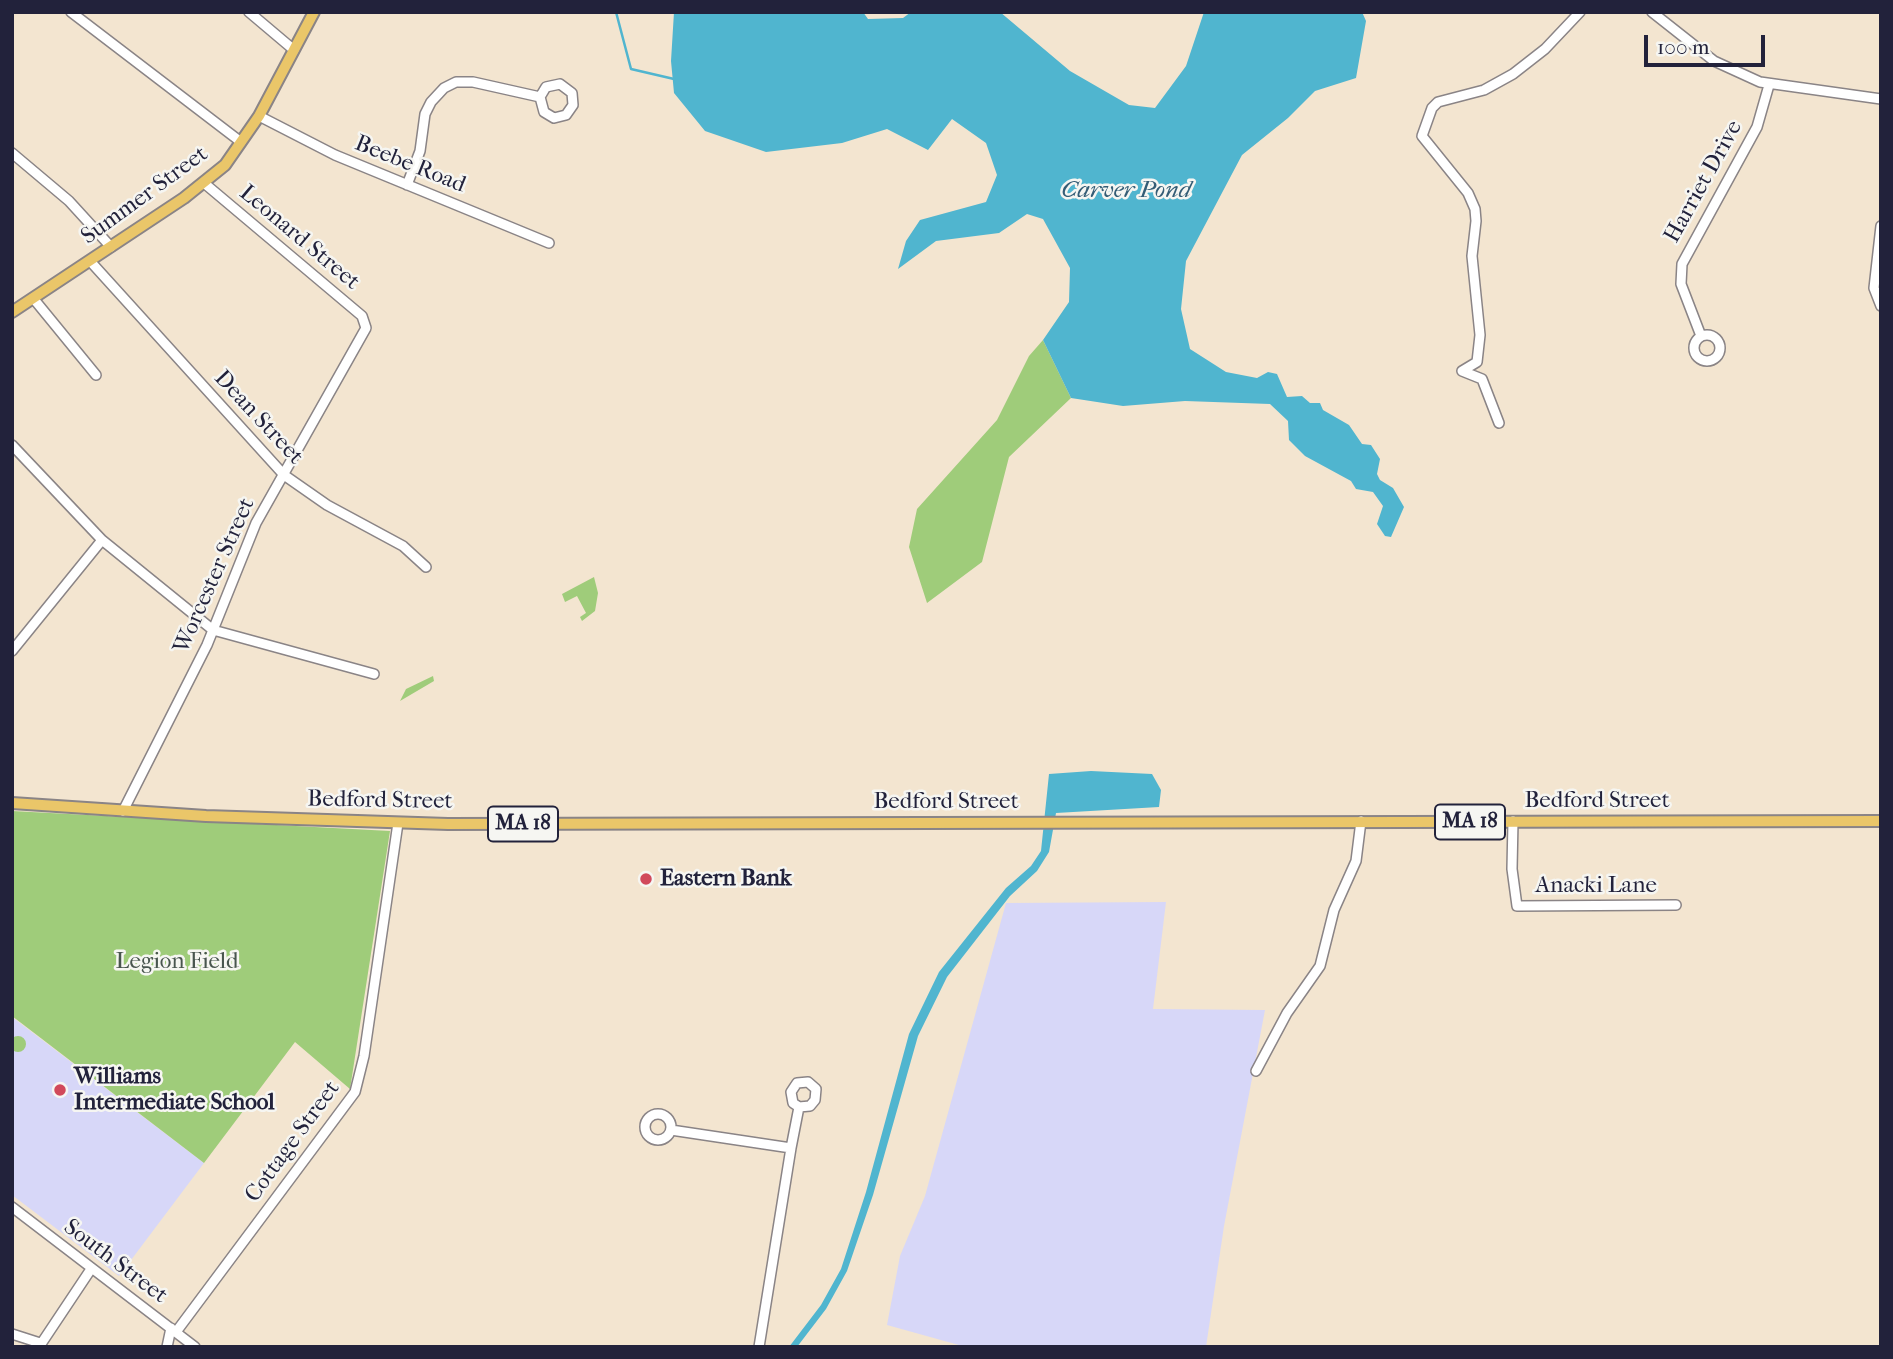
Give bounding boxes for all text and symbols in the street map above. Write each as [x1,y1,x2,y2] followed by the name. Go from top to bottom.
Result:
[1648,21,1769,65] scale bar
[1657,35,1710,59] text: 100 m
[1659,116,1749,248] street label: Harriet Drive
[350,130,470,200] street label: Beebe Road
[76,141,214,251] street label: Summer Street
[1061,177,1191,205] water label: Carver Pond
[233,180,365,296] street label: Leonard Street
[207,365,309,471] street label: Dean Street
[168,494,262,658] street label: Worcester Street
[307,786,453,816] street label: Bedford Street
[1524,787,1670,815] street label: Bedford Street
[873,788,1019,816] street label: Bedford Street
[1435,804,1505,840] road number: MA 18
[488,806,558,842] road number: MA 18
[660,865,792,893] place label: Eastern Bank
[638,871,654,887] marker: Eastern Bank
[1535,872,1657,900] street label: Anacki Lane
[115,948,239,976] park label: Legion Field
[74,1063,275,1117] place label: Williams Intermediate School
[240,1076,346,1208] street label: Cottage Street
[52,1082,68,1098] marker: Williams Intermediate School
[58,1214,172,1310] street label: South Street

